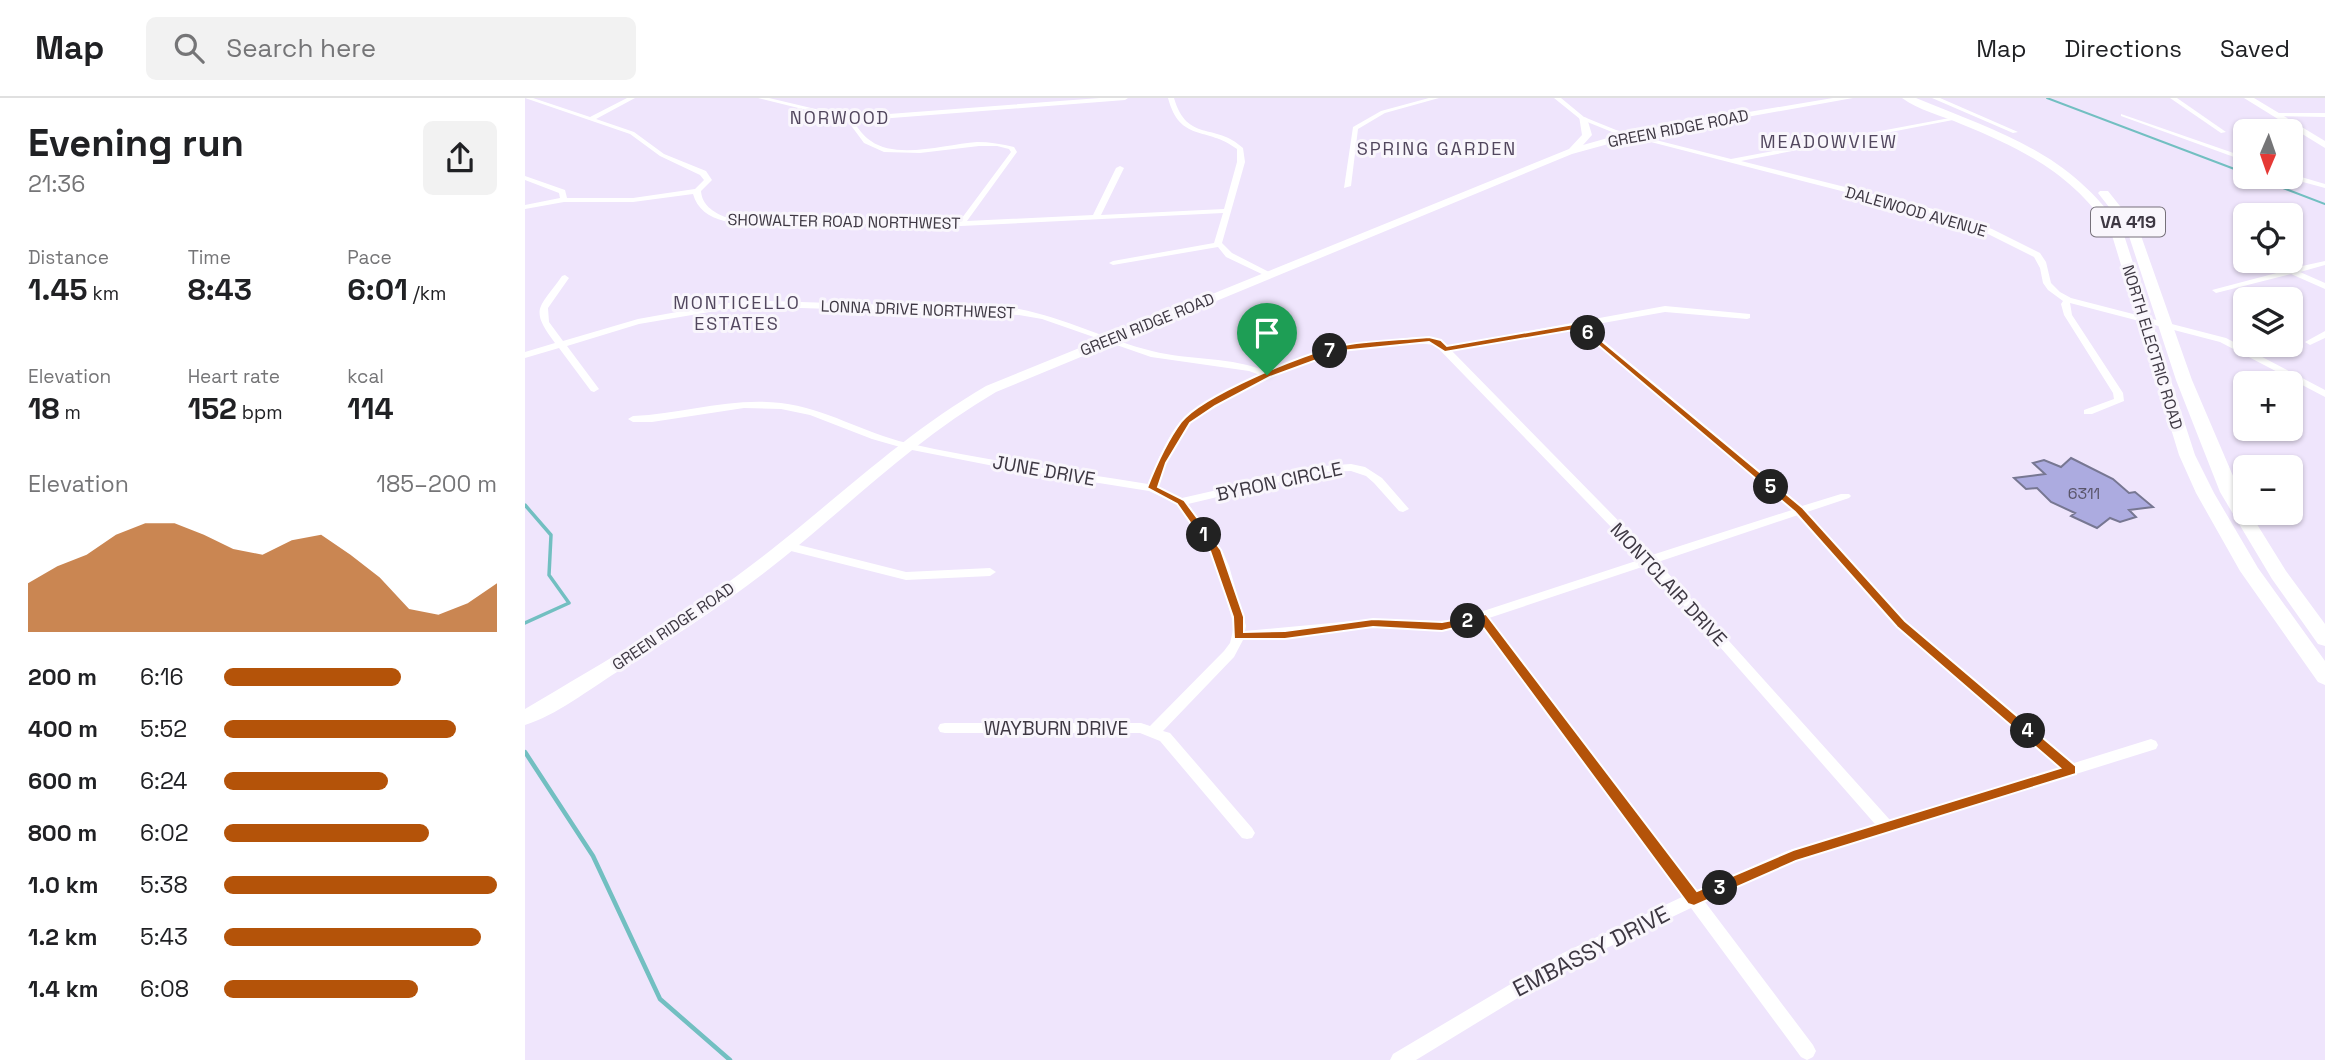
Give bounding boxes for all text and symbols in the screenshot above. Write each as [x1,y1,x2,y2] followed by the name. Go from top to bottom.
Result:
[146,17,636,80] search box
[35,27,104,69] text: Map
[170,29,208,67] icon: search
[226,31,376,65] text: Search here
[1976,33,2026,64] text: Map
[2064,33,2182,64] text: Directions
[2220,33,2290,64] text: Saved
[1606,105,1750,152] street label: GREEN RIDGE ROAD
[790,106,890,129] district label: NORWOOD
[28,119,244,167] text: Evening run
[2233,119,2303,189] north arrow
[2233,119,2303,525] map controls
[423,121,497,195] button: share
[1760,130,1898,153] district label: MEADOWVIEW
[1357,137,1517,160] district label: SPRING GARDEN
[28,169,85,199] text: 21:36
[1843,181,1989,242] street label: DALEWOOD AVENUE
[2233,203,2303,273] button: locate
[2091,208,2165,237] road number: VA 419
[727,209,961,234] street label: SHOWALTER ROAD NORTHWEST
[28,245,109,270] text: Distance
[188,245,231,270] text: Time
[347,245,392,270] text: Pace
[2117,262,2188,432] street label: NORTH ELECTRIC ROAD
[28,270,88,309] text: 1.45
[188,270,252,309] text: 8:43
[347,270,408,309] text: 6:01
[88,281,119,306] text: km
[408,281,446,306] text: /km
[2233,287,2303,357] button: layers
[1077,288,1217,361] street label: GREEN RIDGE ROAD
[673,291,801,335] district label: MONTICELLO ESTATES
[820,296,1016,323] street label: LONNA DRIVE NORTHWEST
[1237,303,1297,375] pin
[1248,314,1286,352] icon: arrive
[1571,316,1605,350] pin: 6
[1582,320,1593,345] text: 6
[1313,334,1347,368] pin: 7
[1324,338,1335,363] text: 7
[28,364,111,389] text: Elevation
[188,364,280,389] text: Heart rate
[347,364,384,389] text: kcal
[2233,371,2303,441] button: +
[28,389,60,428] text: 18
[188,389,237,428] text: 152
[347,389,394,428] text: 114
[60,400,81,425] text: m
[237,400,283,425] text: bpm
[991,449,1097,492] street label: JUNE DRIVE
[2233,455,2303,525] button: −
[1214,456,1344,507] street label: BYRON CIRCLE
[28,469,129,499] text: Elevation
[376,469,497,499] text: 185–200 m
[1753,470,1789,504] pin: 5
[1765,474,1776,499] text: 5
[2068,483,2100,504] house number: 6311
[1605,517,1732,651] street label: MONTCLAIR DRIVE
[1187,518,1221,552] pin: 1
[1199,522,1208,547] text: 1
[608,578,738,675] street label: GREEN RIDGE ROAD
[1451,603,1485,638] pin: 2
[1462,608,1473,633] text: 2
[28,662,97,692] text: 200 m
[140,662,184,692] text: 6:16
[28,714,98,744] text: 400 m
[140,714,187,744] text: 5:52
[2011,714,2045,748] pin: 4
[984,716,1128,741] street label: WAYBURN DRIVE
[2021,718,2034,743] text: 4
[28,766,98,796] text: 600 m
[140,766,187,796] text: 6:24
[28,818,97,848] text: 800 m
[140,818,189,848] text: 6:02
[28,870,98,900] text: 1.0 km
[140,870,188,900] text: 5:38
[1703,870,1737,906] pin: 3
[1714,875,1725,900] text: 3
[1507,899,1675,1003] street label: EMBASSY DRIVE
[28,922,97,952] text: 1.2 km
[140,922,188,952] text: 5:43
[28,974,98,1004] text: 1.4 km
[140,974,189,1004] text: 6:08

